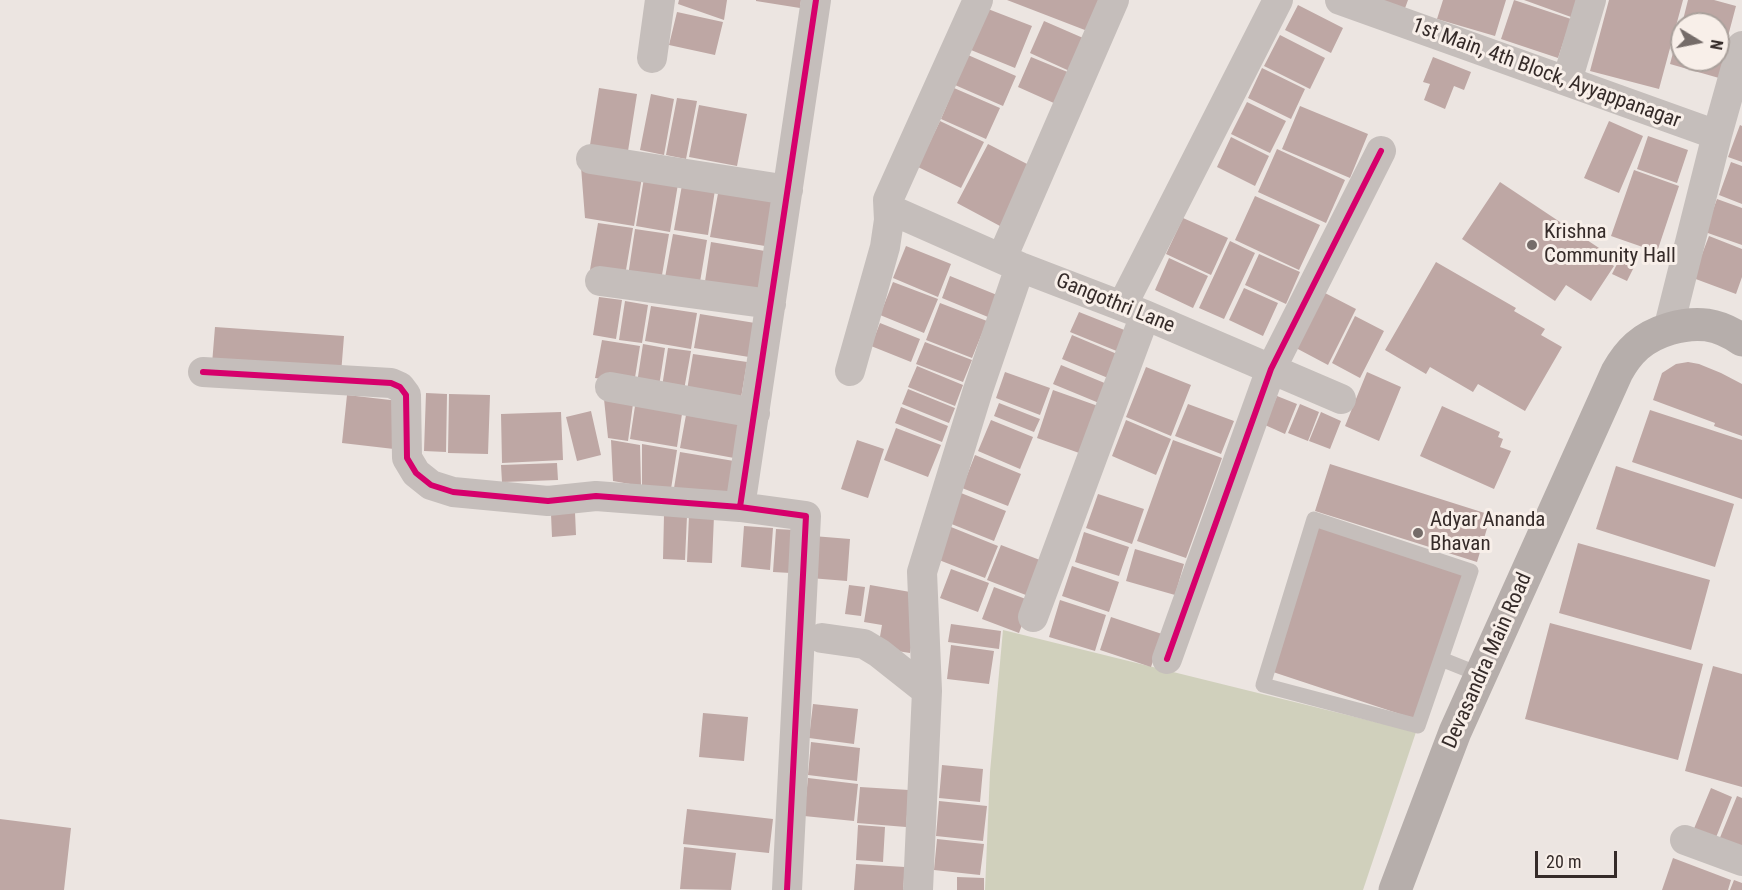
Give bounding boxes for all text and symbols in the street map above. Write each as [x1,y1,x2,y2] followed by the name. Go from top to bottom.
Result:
[1670,12,1730,72] north arrow
[1408,14,1684,134] street label: 1st Main, 4th Block, Ayyappanagar
[1706,38,1726,51] text: N
[1544,220,1676,270] place label: Krishna Community Hall
[1525,238,1539,252] marker: Krishna Community Hall
[1052,269,1178,339] street label: Gangothri Lane
[1430,508,1545,558] place label: Adyar Ananda Bhavan
[1411,526,1425,540] marker: Adyar Ananda Bhavan
[1438,569,1538,753] street label: Devasandra Main Road
[1538,839,1620,877] scale bar
[1546,851,1581,872] text: 20 m

